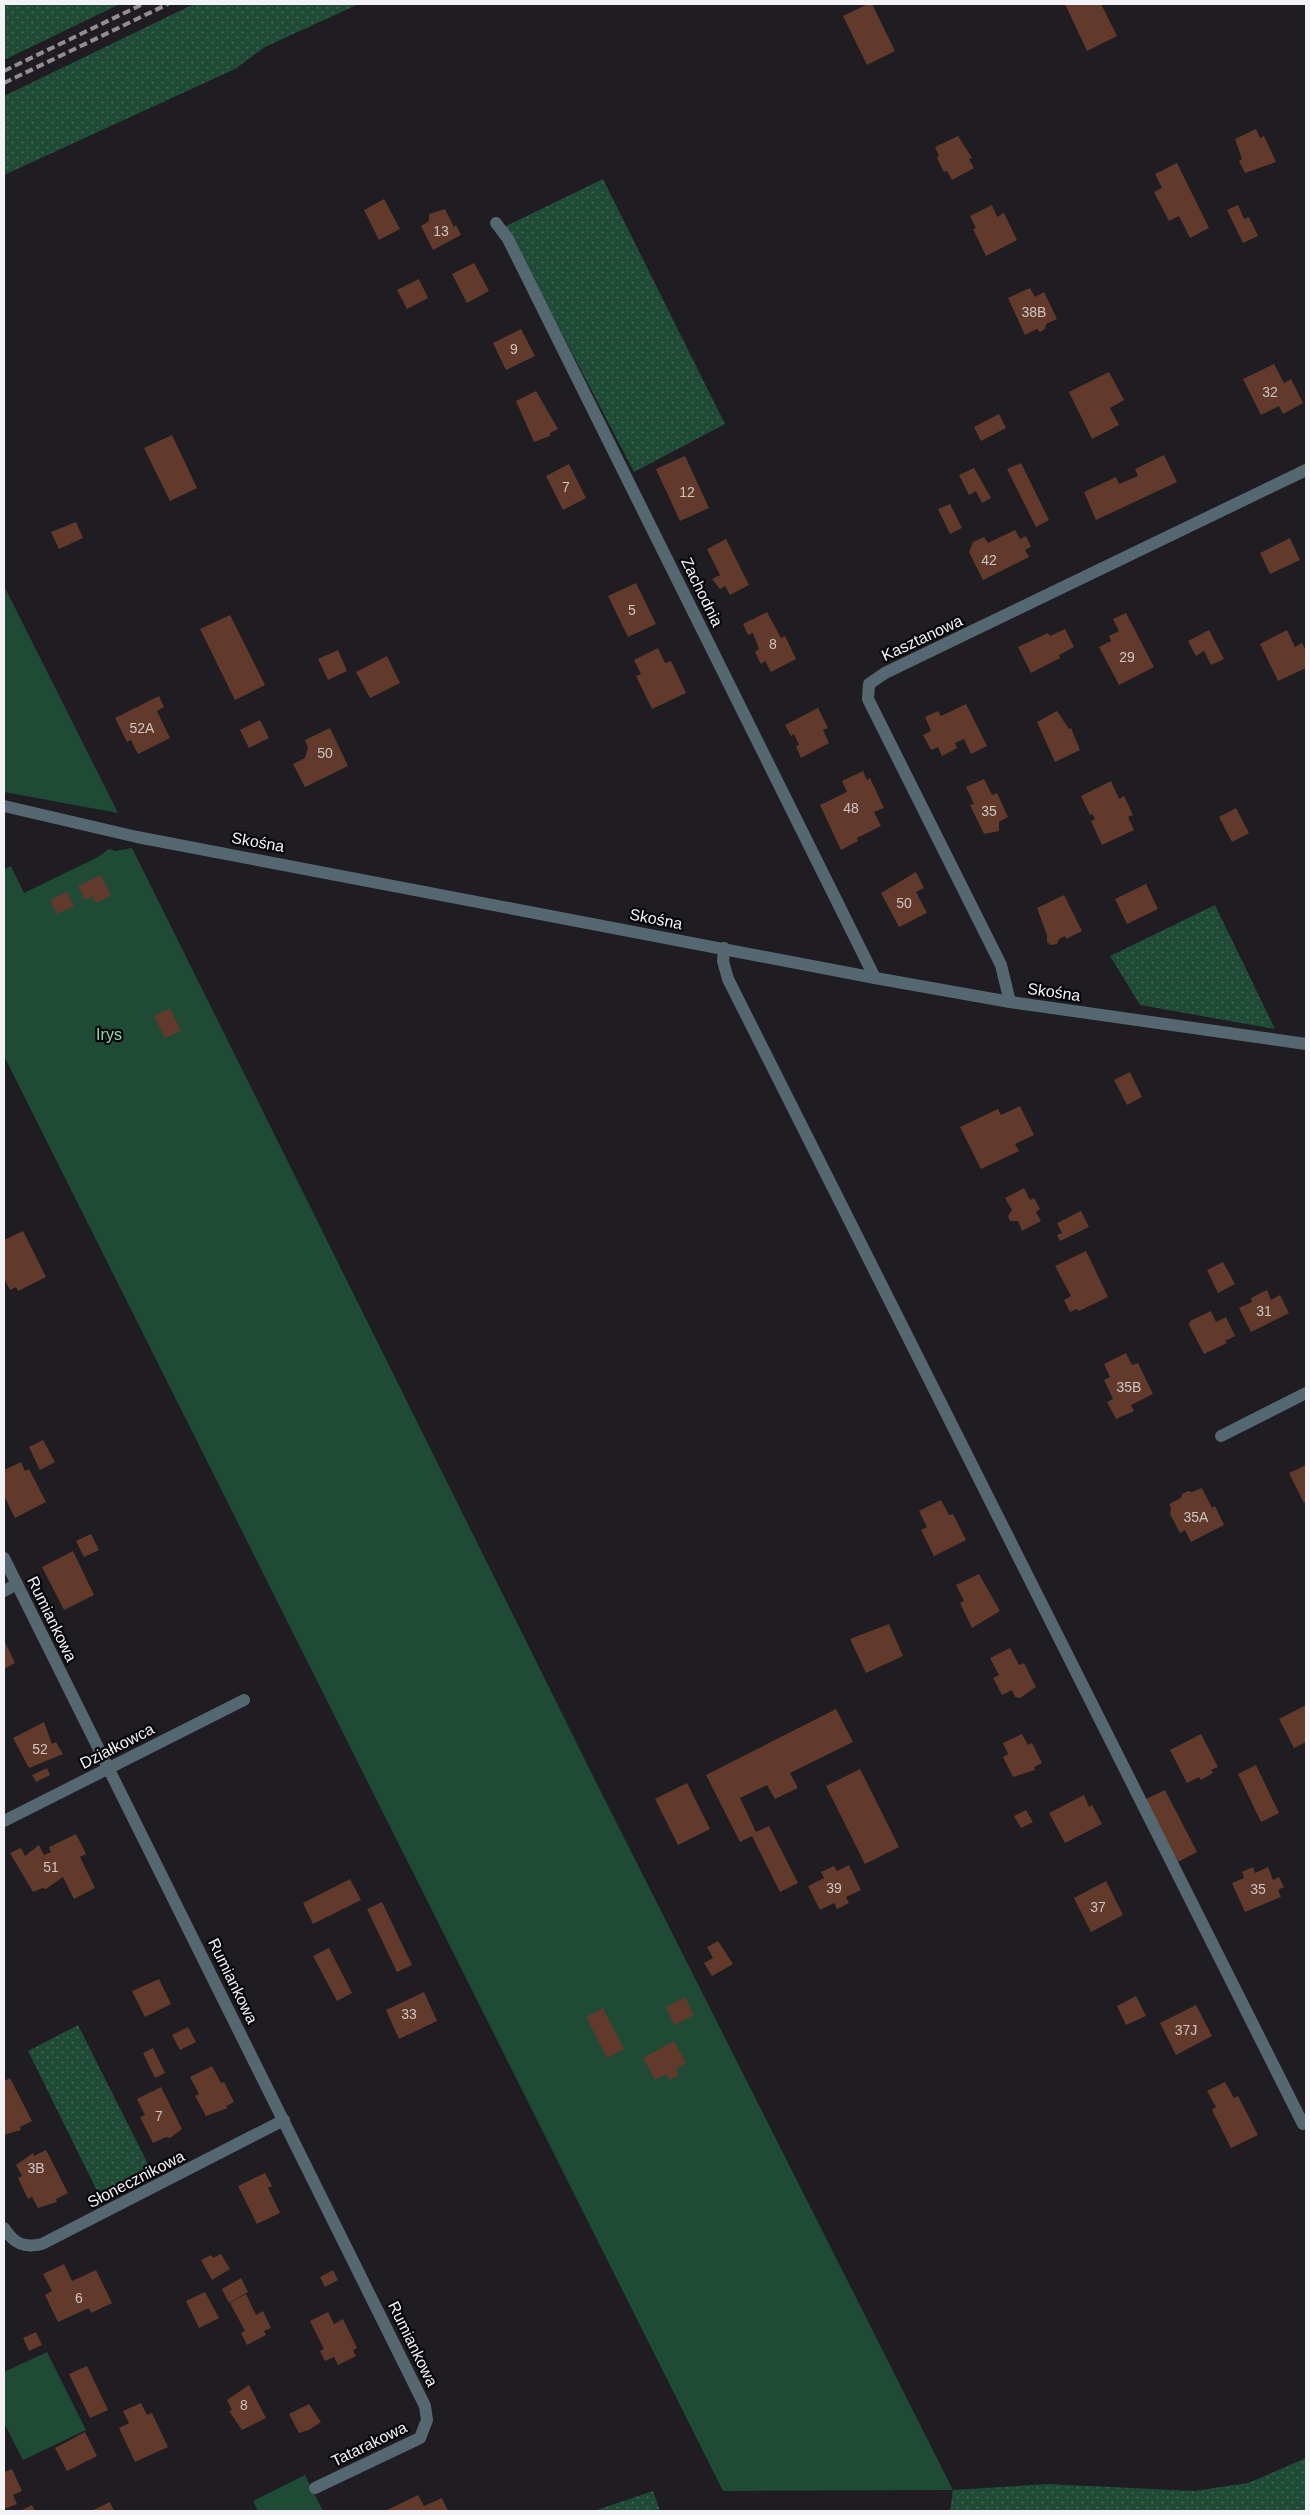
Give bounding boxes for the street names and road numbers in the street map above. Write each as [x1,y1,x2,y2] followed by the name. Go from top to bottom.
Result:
[678,555,726,629] street label: Zachodnia
[879,612,965,664] street label: Kasztanowa
[230,829,286,855] street label: Skośna
[628,906,684,932] street label: Skośna
[1026,980,1082,1004] street label: Skośna
[24,1574,80,1664] street label: Rumiankowa
[77,1720,157,1772] street label: Działkowca
[205,1936,261,2026] street label: Rumiankowa
[85,2147,187,2211] street label: Słonecznikowa
[385,2299,441,2389] street label: Rumiankowa
[329,2418,410,2470] street label: Tatarakowa

